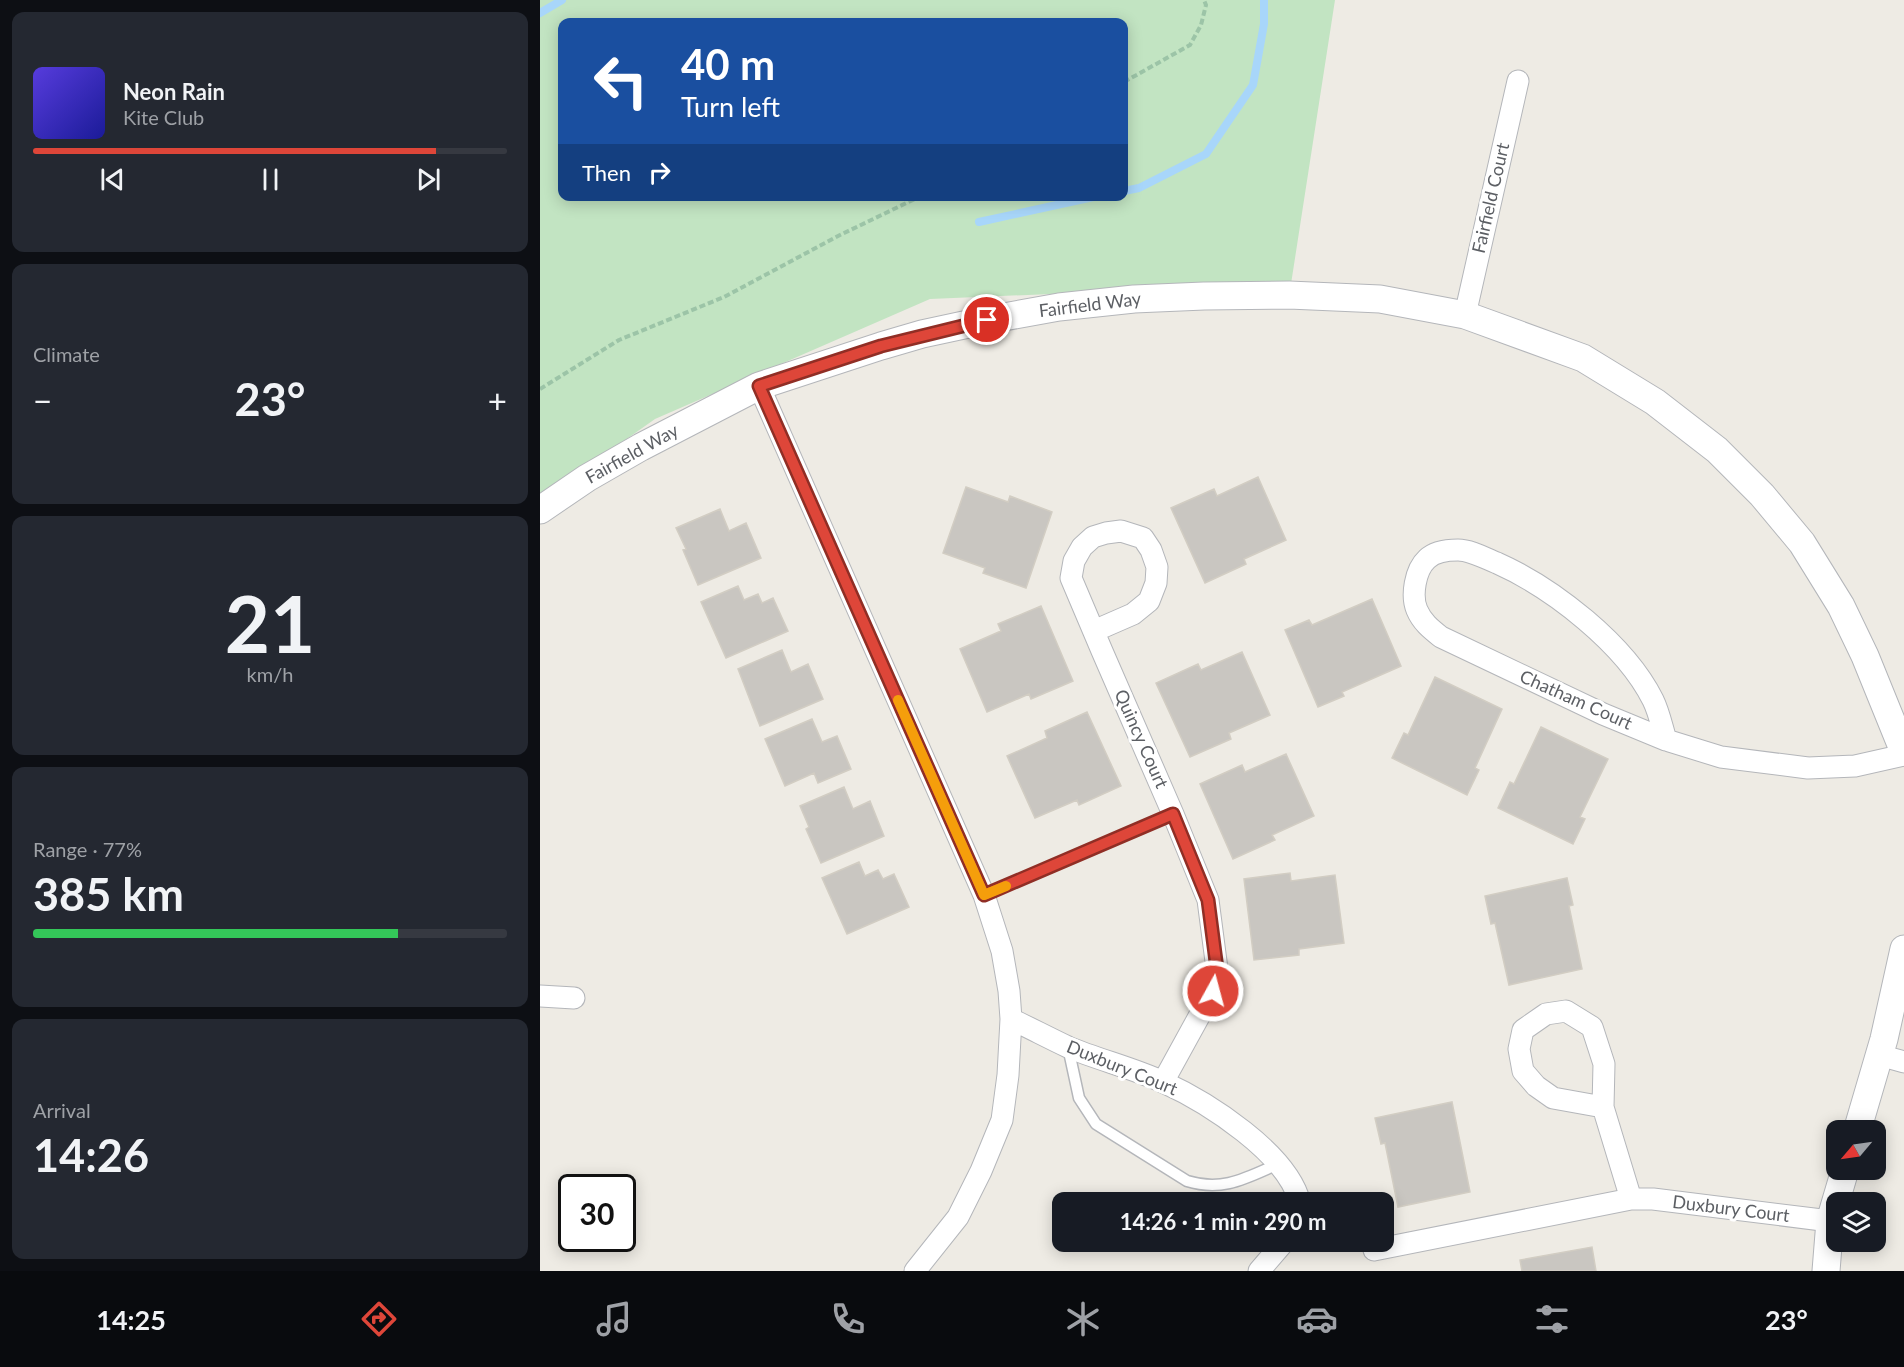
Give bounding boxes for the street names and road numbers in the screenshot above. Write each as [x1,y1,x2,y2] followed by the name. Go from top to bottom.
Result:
[1467,140,1514,255] street label: Fairfield Court
[1037,287,1143,321] street label: Fairfield Way
[581,418,682,488] street label: Fairfield Way
[1517,664,1637,734] street label: Chatham Court
[1110,686,1174,792] street label: Quincy Court
[1064,1035,1182,1100] street label: Duxbury Court
[1671,1190,1791,1226] street label: Duxbury Court

